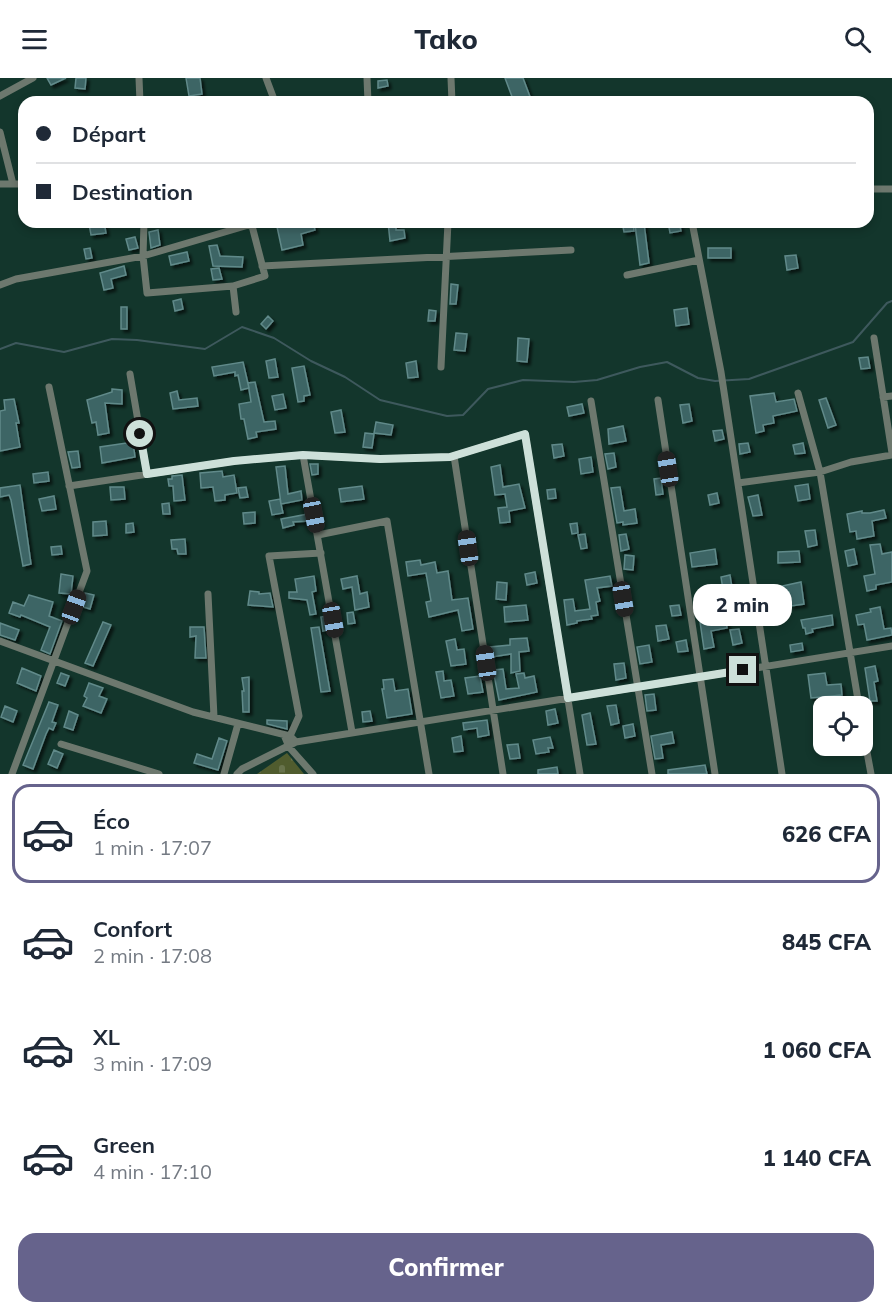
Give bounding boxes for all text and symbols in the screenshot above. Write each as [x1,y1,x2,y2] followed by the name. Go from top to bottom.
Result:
[414,22,478,56] text: Tako
[18,23,51,56] icon: menu
[841,23,874,56] icon: search
[72,120,146,148] text: Départ
[72,178,193,206] text: Destination
[126,420,153,447] route start
[656,450,680,488] car
[302,496,326,534] car
[457,529,479,567] car
[611,580,635,618] car
[694,583,792,625] callout: 2 min
[59,587,89,627] car
[716,592,769,617] text: 2 min
[321,601,345,639] car
[475,644,497,682] car
[729,656,756,683] route end
[813,696,873,756] map controls
[813,696,873,756] button: locate
[21,807,75,861] icon: car
[93,807,130,835] text: Éco
[782,820,871,848] text: 626 CFA
[93,835,212,860] text: 1 min · 17:07
[21,915,75,969] icon: car
[93,915,172,943] text: Confort
[782,928,871,956] text: 845 CFA
[93,943,212,968] text: 2 min · 17:08
[21,1023,75,1077] icon: car
[93,1023,120,1051] text: XL
[762,1036,871,1064] text: 1 060 CFA
[93,1051,212,1076] text: 3 min · 17:09
[21,1131,75,1185] icon: car
[93,1131,155,1159] text: Green
[762,1144,871,1172] text: 1 140 CFA
[93,1159,212,1184] text: 4 min · 17:10
[18,1233,874,1302] button: Confirmer

